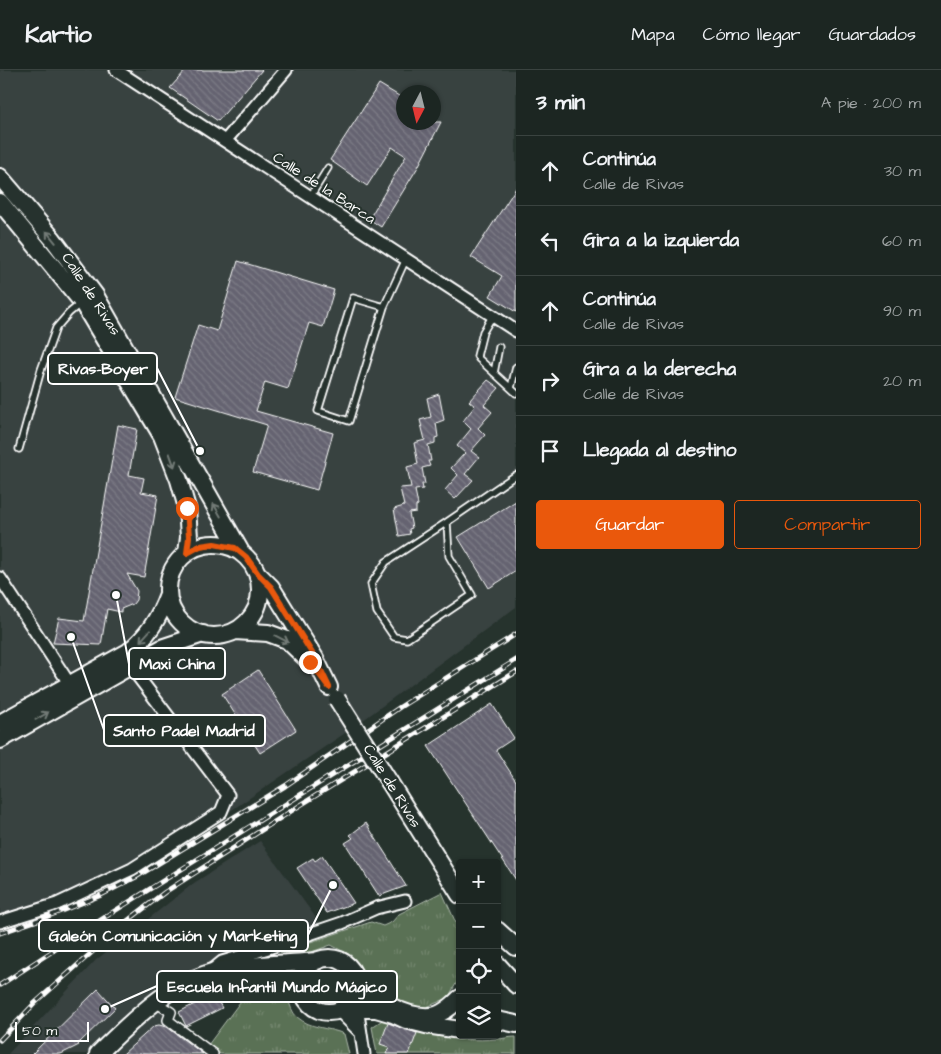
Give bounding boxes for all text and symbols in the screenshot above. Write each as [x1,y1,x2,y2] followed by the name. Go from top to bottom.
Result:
[25,18,92,52] text: Kartio
[631,22,675,47] text: Mapa
[703,22,801,47] text: Cómo llegar
[829,22,916,47] text: Guardados
[396,85,441,130] north arrow
[536,88,585,117] text: 3 min
[821,92,921,114] text: A pie · 200 m
[583,146,656,173] text: Continúa
[269,147,380,229] street label: Calle de la Barca
[536,157,564,185] icon: ahead
[884,160,921,182] text: 30 m
[583,173,684,195] text: Calle de Rivas
[536,227,564,255] icon: left
[583,227,739,254] text: Gira a la izquierda
[46,230,57,243] one-way arrow
[882,230,921,252] text: 60 m
[56,249,126,340] street label: Calle de Rivas
[583,286,656,313] text: Continúa
[536,297,564,325] icon: ahead
[883,300,921,322] text: 90 m
[583,313,684,335] text: Calle de Rivas
[48,353,157,384] callout: Rivas-Boyer
[583,356,736,383] text: Gira a la derecha
[58,358,148,381] text: Rivas-Boyer
[536,367,564,395] icon: right
[883,370,921,392] text: 20 m
[583,383,684,405] text: Calle de Rivas
[536,437,564,465] icon: arrive
[583,437,736,464] text: Llegada al destino
[168,452,177,467] one-way arrow
[176,497,199,520] route start
[536,500,724,549] button: Guardar
[734,500,921,549] button: Compartir
[212,503,222,517] one-way arrow
[139,630,151,643] one-way arrow
[275,634,290,644] one-way arrow
[129,648,225,679] callout: Maxi China
[299,651,322,674] route end
[139,653,216,675] text: Maxi China
[35,711,49,721] one-way arrow
[104,715,265,746] callout: Santo Padel Madrid
[112,720,256,742] text: Santo Padel Madrid
[358,740,426,832] street label: Calle de Rivas
[456,859,501,1039] map controls
[456,859,501,904] button: +
[456,904,501,949] button: −
[39,920,308,951] callout: Galeón Comunicación y Marketing
[49,925,298,949] text: Galeón Comunicación y Marketing
[456,949,501,994] button: locate
[157,971,397,1002] callout: Escuela Infantil Mundo Mágico
[167,976,388,1000] text: Escuela Infantil Mundo Mágico
[456,994,501,1039] button: layers
[15,1019,89,1042] scale bar
[22,1021,57,1041] text: 50 m

